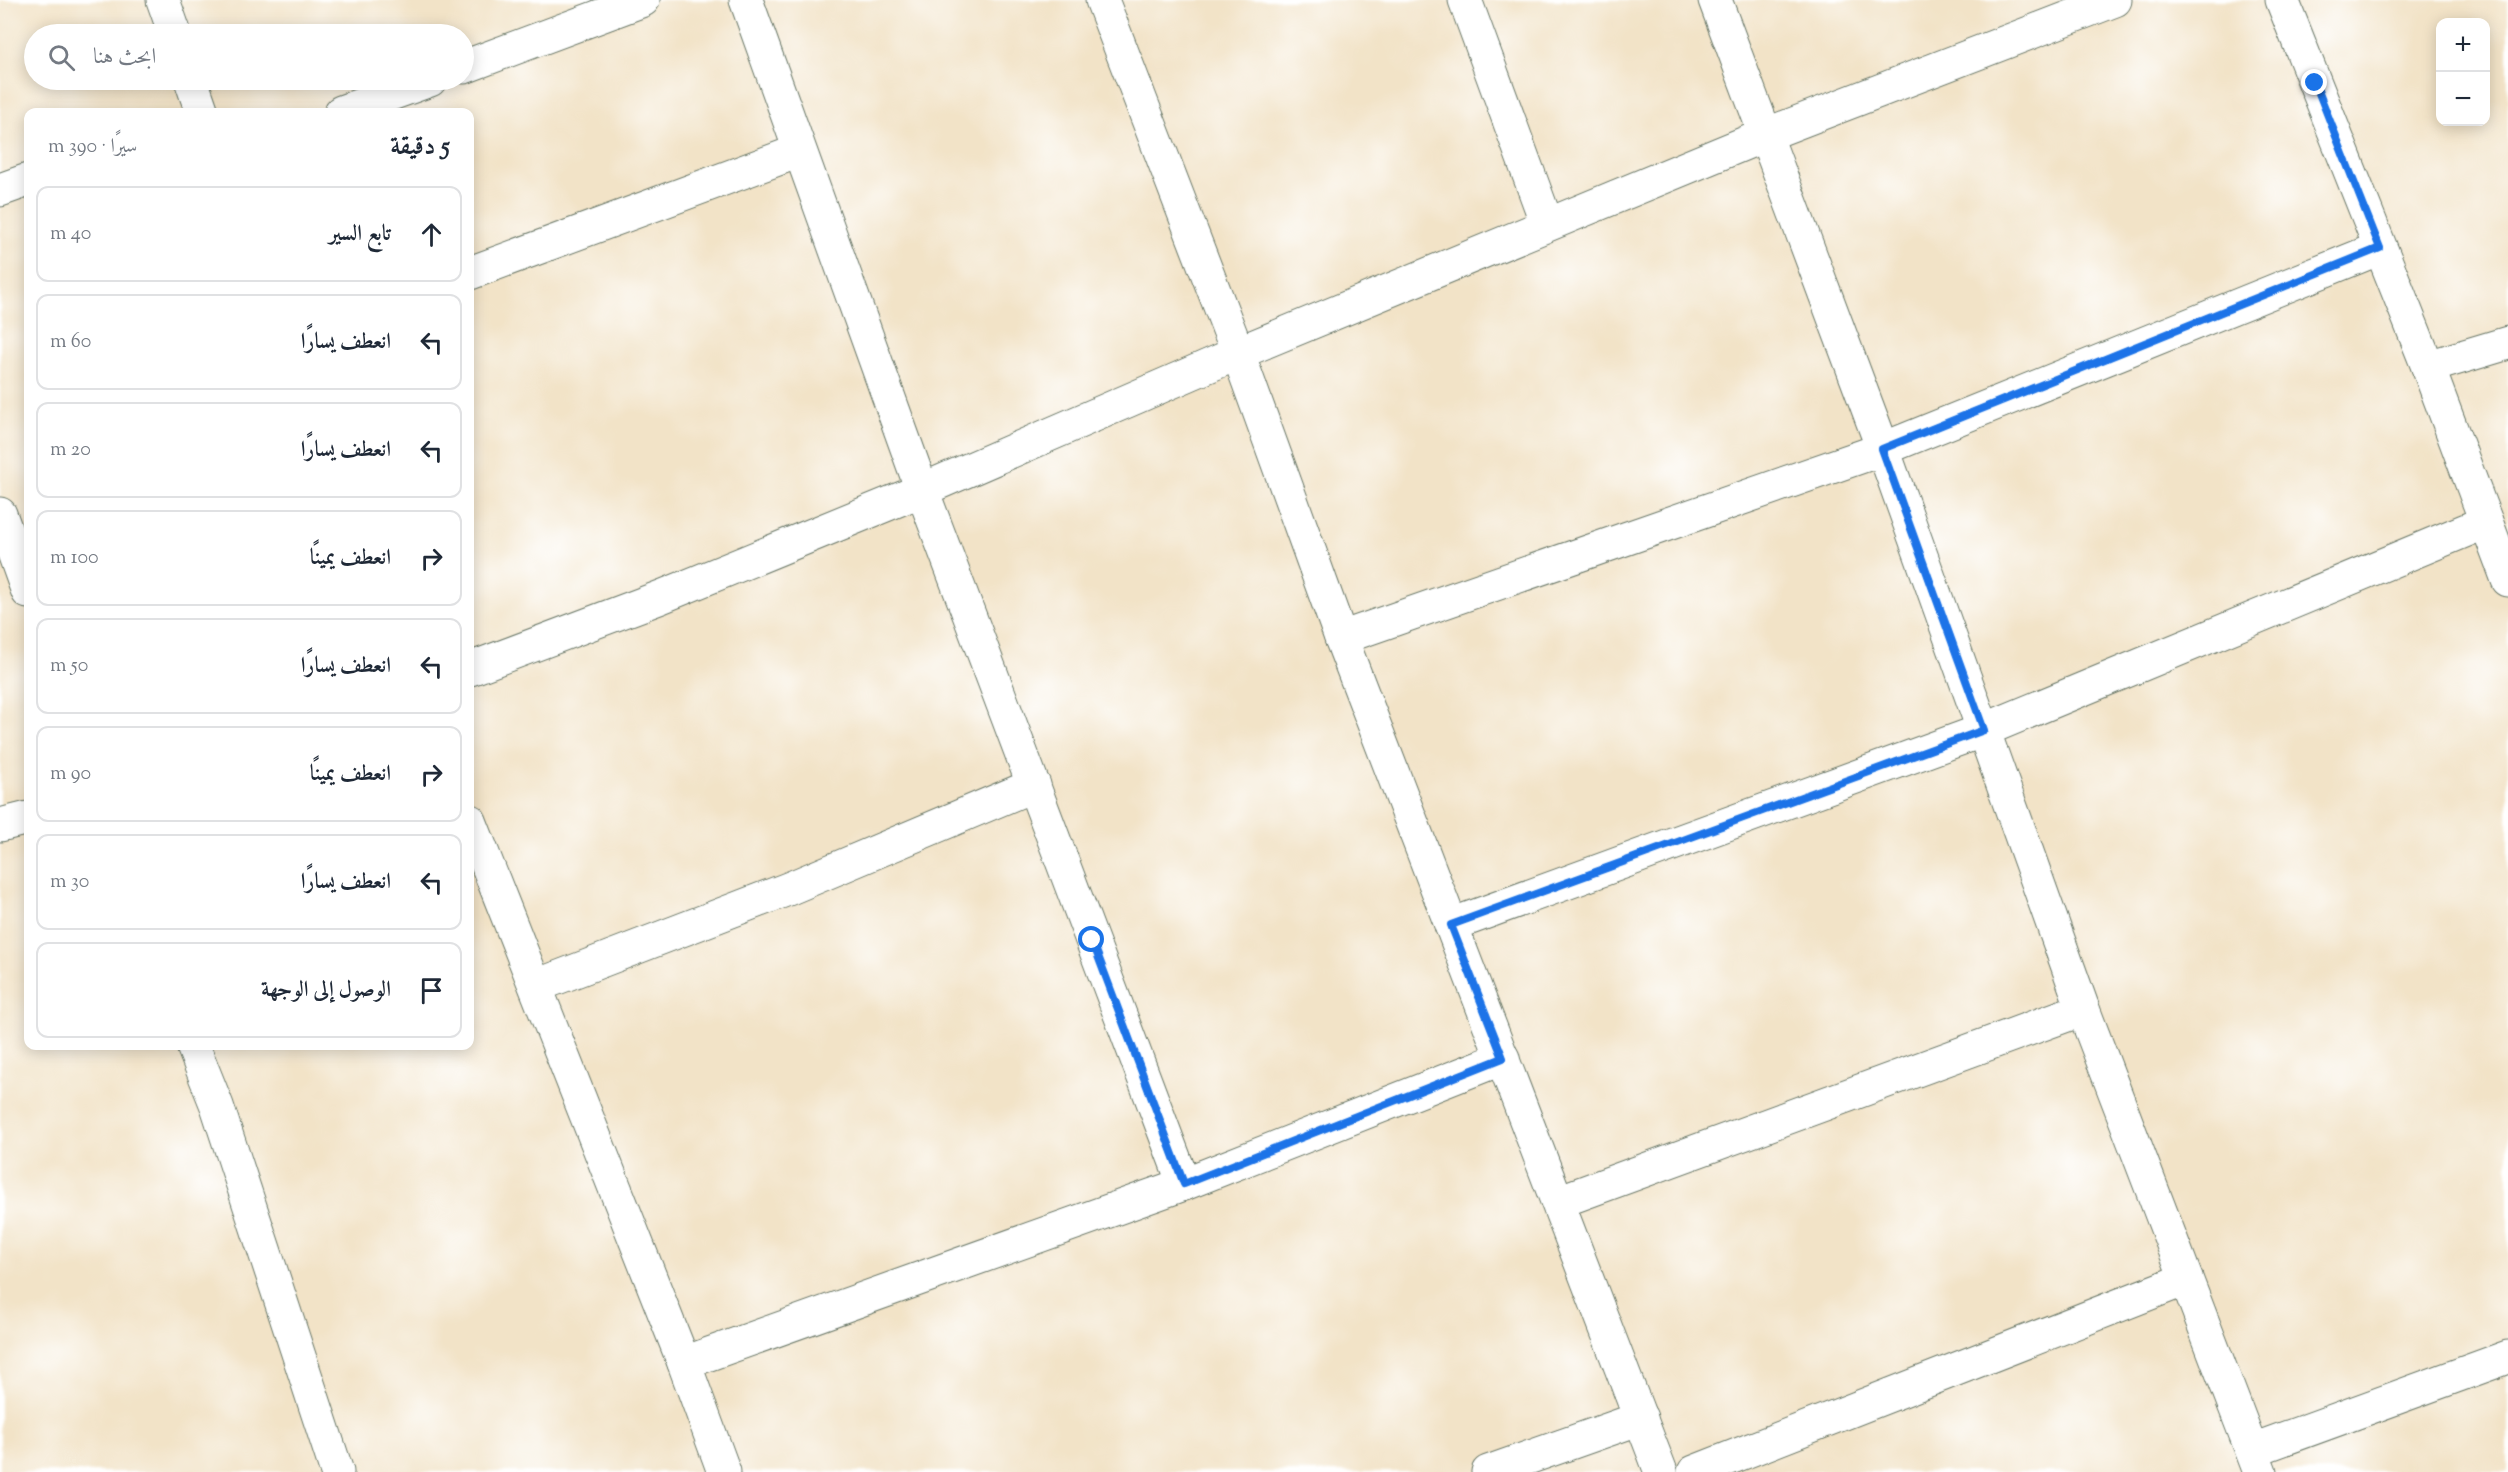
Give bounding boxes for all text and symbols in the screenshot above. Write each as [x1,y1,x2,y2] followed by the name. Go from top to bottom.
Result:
[2436,18,2490,126] map controls
[2436,18,2490,72] button: +
[24,24,474,90] search box
[45,41,78,74] icon: search
[93,42,156,74] text: ابحث هنا
[2301,69,2327,95] route end
[2436,72,2490,126] button: −
[390,129,450,166] text: 5 دقيقة
[48,133,137,162] text: سيرًا · 390 m
[415,218,448,251] icon: ahead
[329,219,391,251] text: تابع السير
[50,220,91,249] text: 40 m
[415,326,448,359] icon: left
[301,327,391,359] text: انعطف يسارًا
[50,328,91,357] text: 60 m
[415,434,448,467] icon: left
[301,435,391,467] text: انعطف يسارًا
[50,436,91,465] text: 20 m
[415,542,448,575] icon: right
[310,543,391,575] text: انعطف يمينًا
[50,544,99,573] text: 100 m
[415,650,448,683] icon: left
[301,651,391,683] text: انعطف يسارًا
[50,652,88,681] text: 50 m
[415,758,448,791] icon: right
[310,759,391,791] text: انعطف يمينًا
[50,760,91,789] text: 90 m
[415,866,448,899] icon: left
[301,867,391,899] text: انعطف يسارًا
[50,868,89,897] text: 30 m
[1078,926,1104,952] route start
[415,974,448,1007] icon: arrive
[261,975,391,1007] text: الوصول إلى الوجهة

